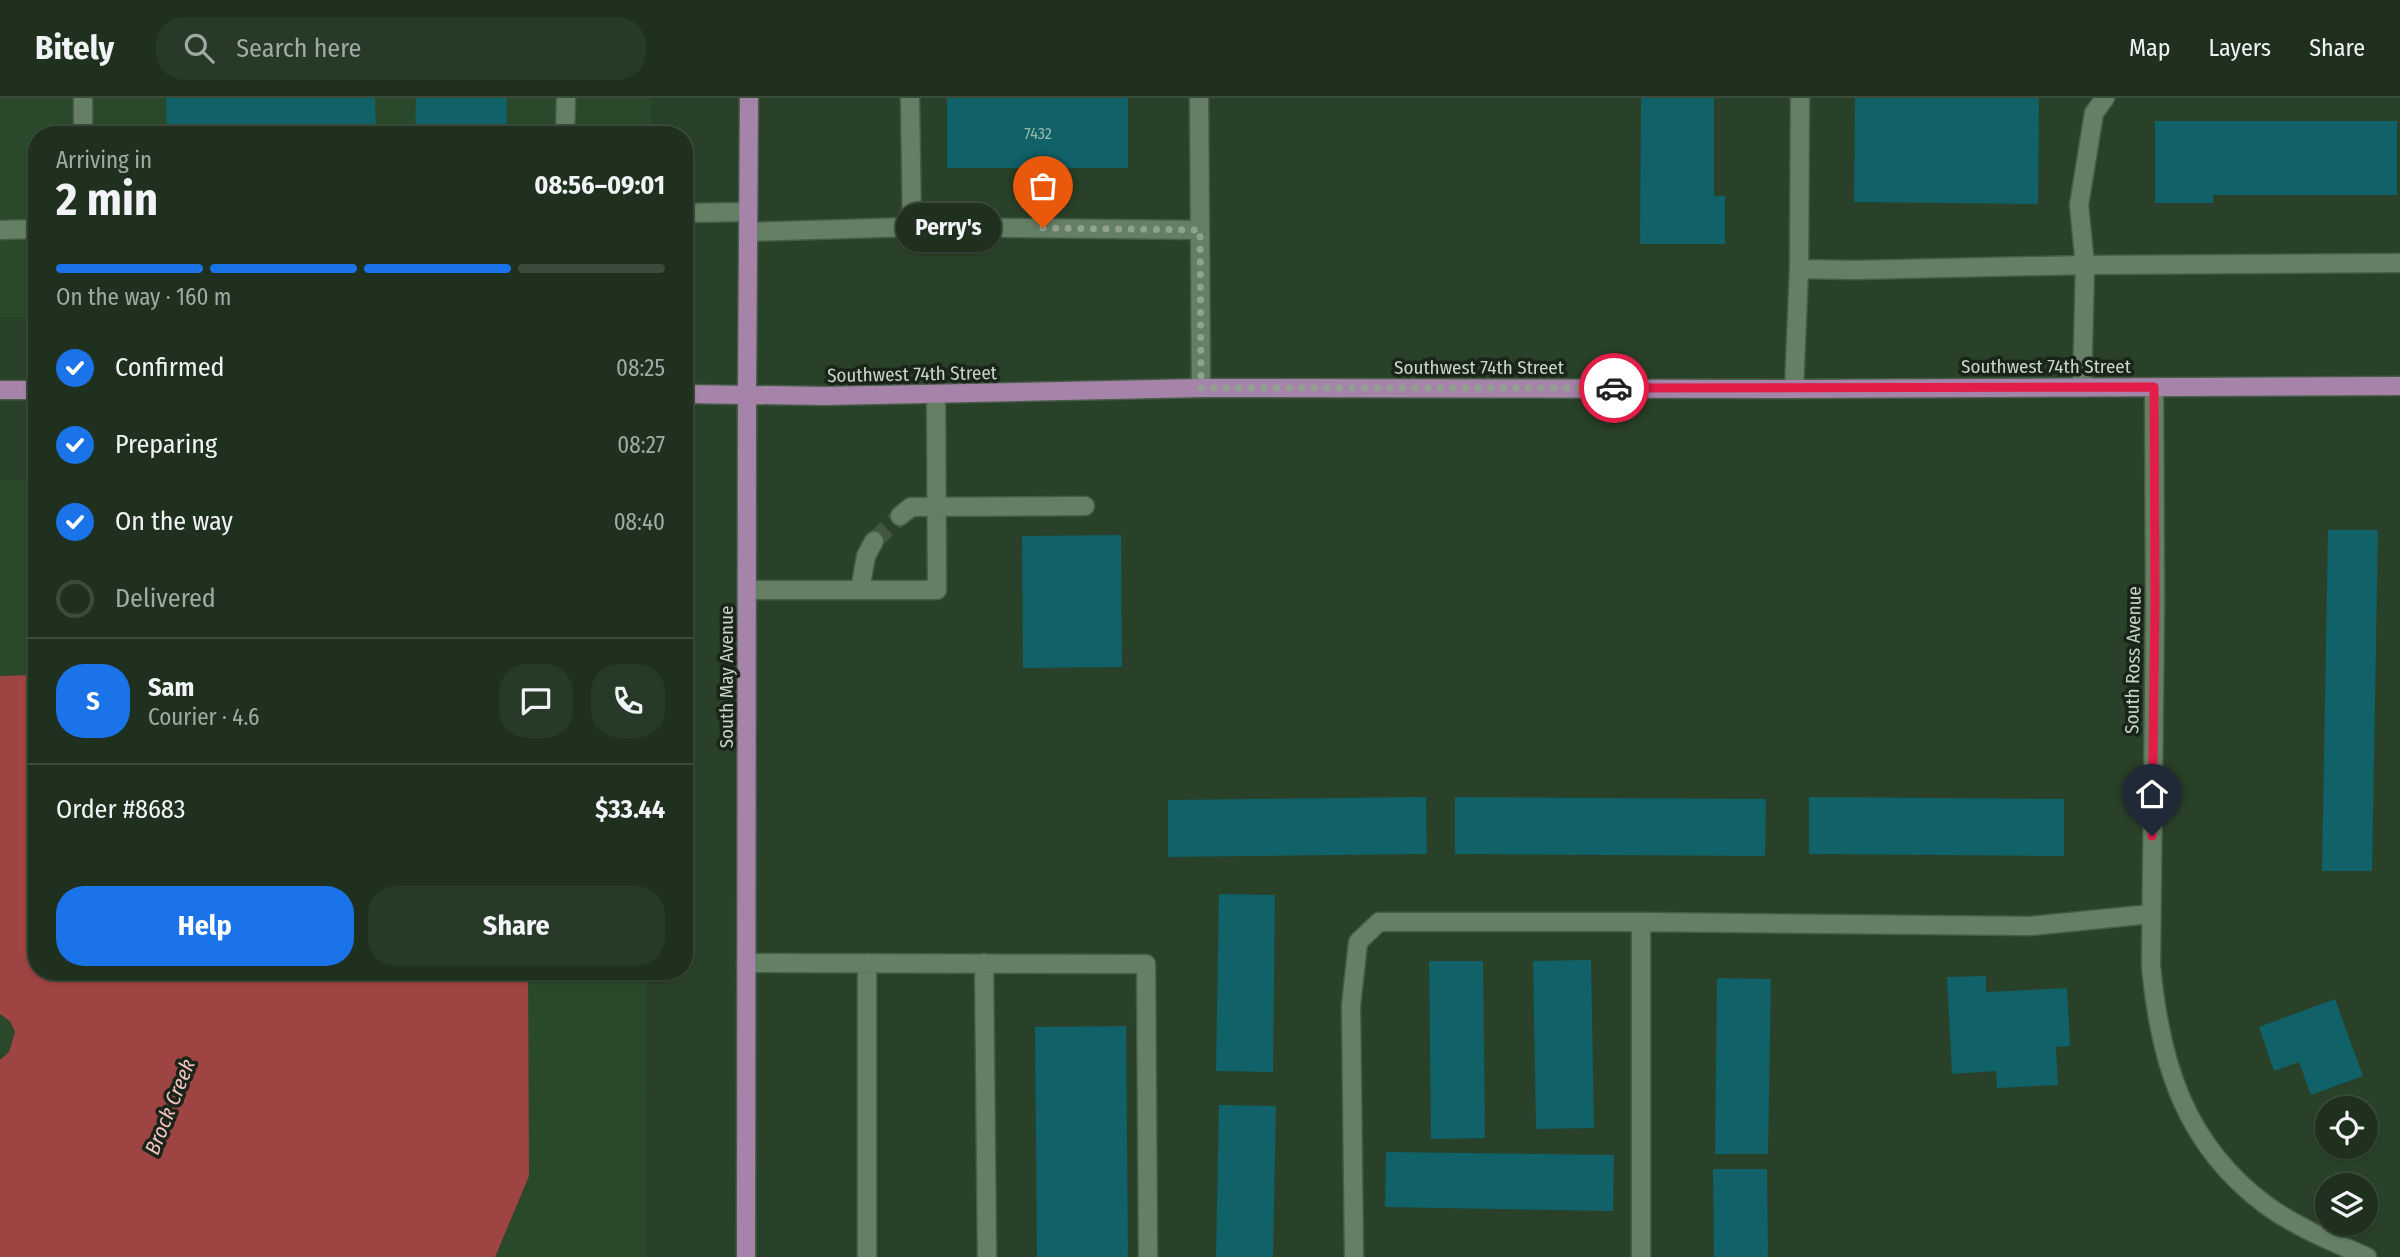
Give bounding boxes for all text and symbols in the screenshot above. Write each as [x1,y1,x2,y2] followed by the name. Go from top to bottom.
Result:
[156,17,646,80] search box
[35,28,114,68] text: Bitely
[180,29,218,67] icon: search
[236,33,361,64] text: Search here
[2129,34,2171,62] text: Map
[2209,34,2271,62] text: Layers
[2309,34,2365,62] text: Share
[1024,124,1052,143] house number: 7432
[56,146,152,174] text: Arriving in
[1013,156,1073,228] pin
[1024,167,1062,205] icon: bag
[534,170,665,201] text: 08:56–09:01
[56,172,158,227] text: 2 min
[896,204,1001,252] callout: Perry's
[915,213,982,241] text: Perry's
[56,283,231,311] text: On the way · 160 m
[56,349,94,387] icon: check
[115,352,225,383] text: Confirmed
[1579,353,1649,423] courier
[616,354,665,382] text: 08:25
[1961,355,2132,378] street label: Southwest 74th Street
[1394,356,1565,379] street label: Southwest 74th Street
[827,361,998,387] street label: Southwest 74th Street
[1595,369,1633,407] icon: car
[56,426,94,464] icon: check
[115,429,217,460] text: Preparing
[617,431,665,459] text: 08:27
[56,503,94,541] icon: check
[115,506,233,537] text: On the way
[614,508,665,536] text: 08:40
[115,583,216,614] text: Delivered
[2120,586,2146,734] street label: South Ross Avenue
[715,606,738,748] street label: South May Avenue
[499,664,573,738] button: chat
[591,664,665,738] button: phone
[148,672,194,703] text: Sam
[86,686,100,717] text: S
[148,703,259,731] text: Courier · 4.6
[2122,764,2182,836] pin
[2133,775,2171,813] icon: home
[56,794,186,825] text: Order #8683
[595,794,665,825] text: $33.44
[56,886,354,966] button: Help
[368,886,665,966] button: Share
[139,1055,201,1159] water label: Brock Creek
[2315,1096,2378,1236] map controls
[2315,1096,2378,1159] button: locate
[2315,1173,2378,1236] button: layers

